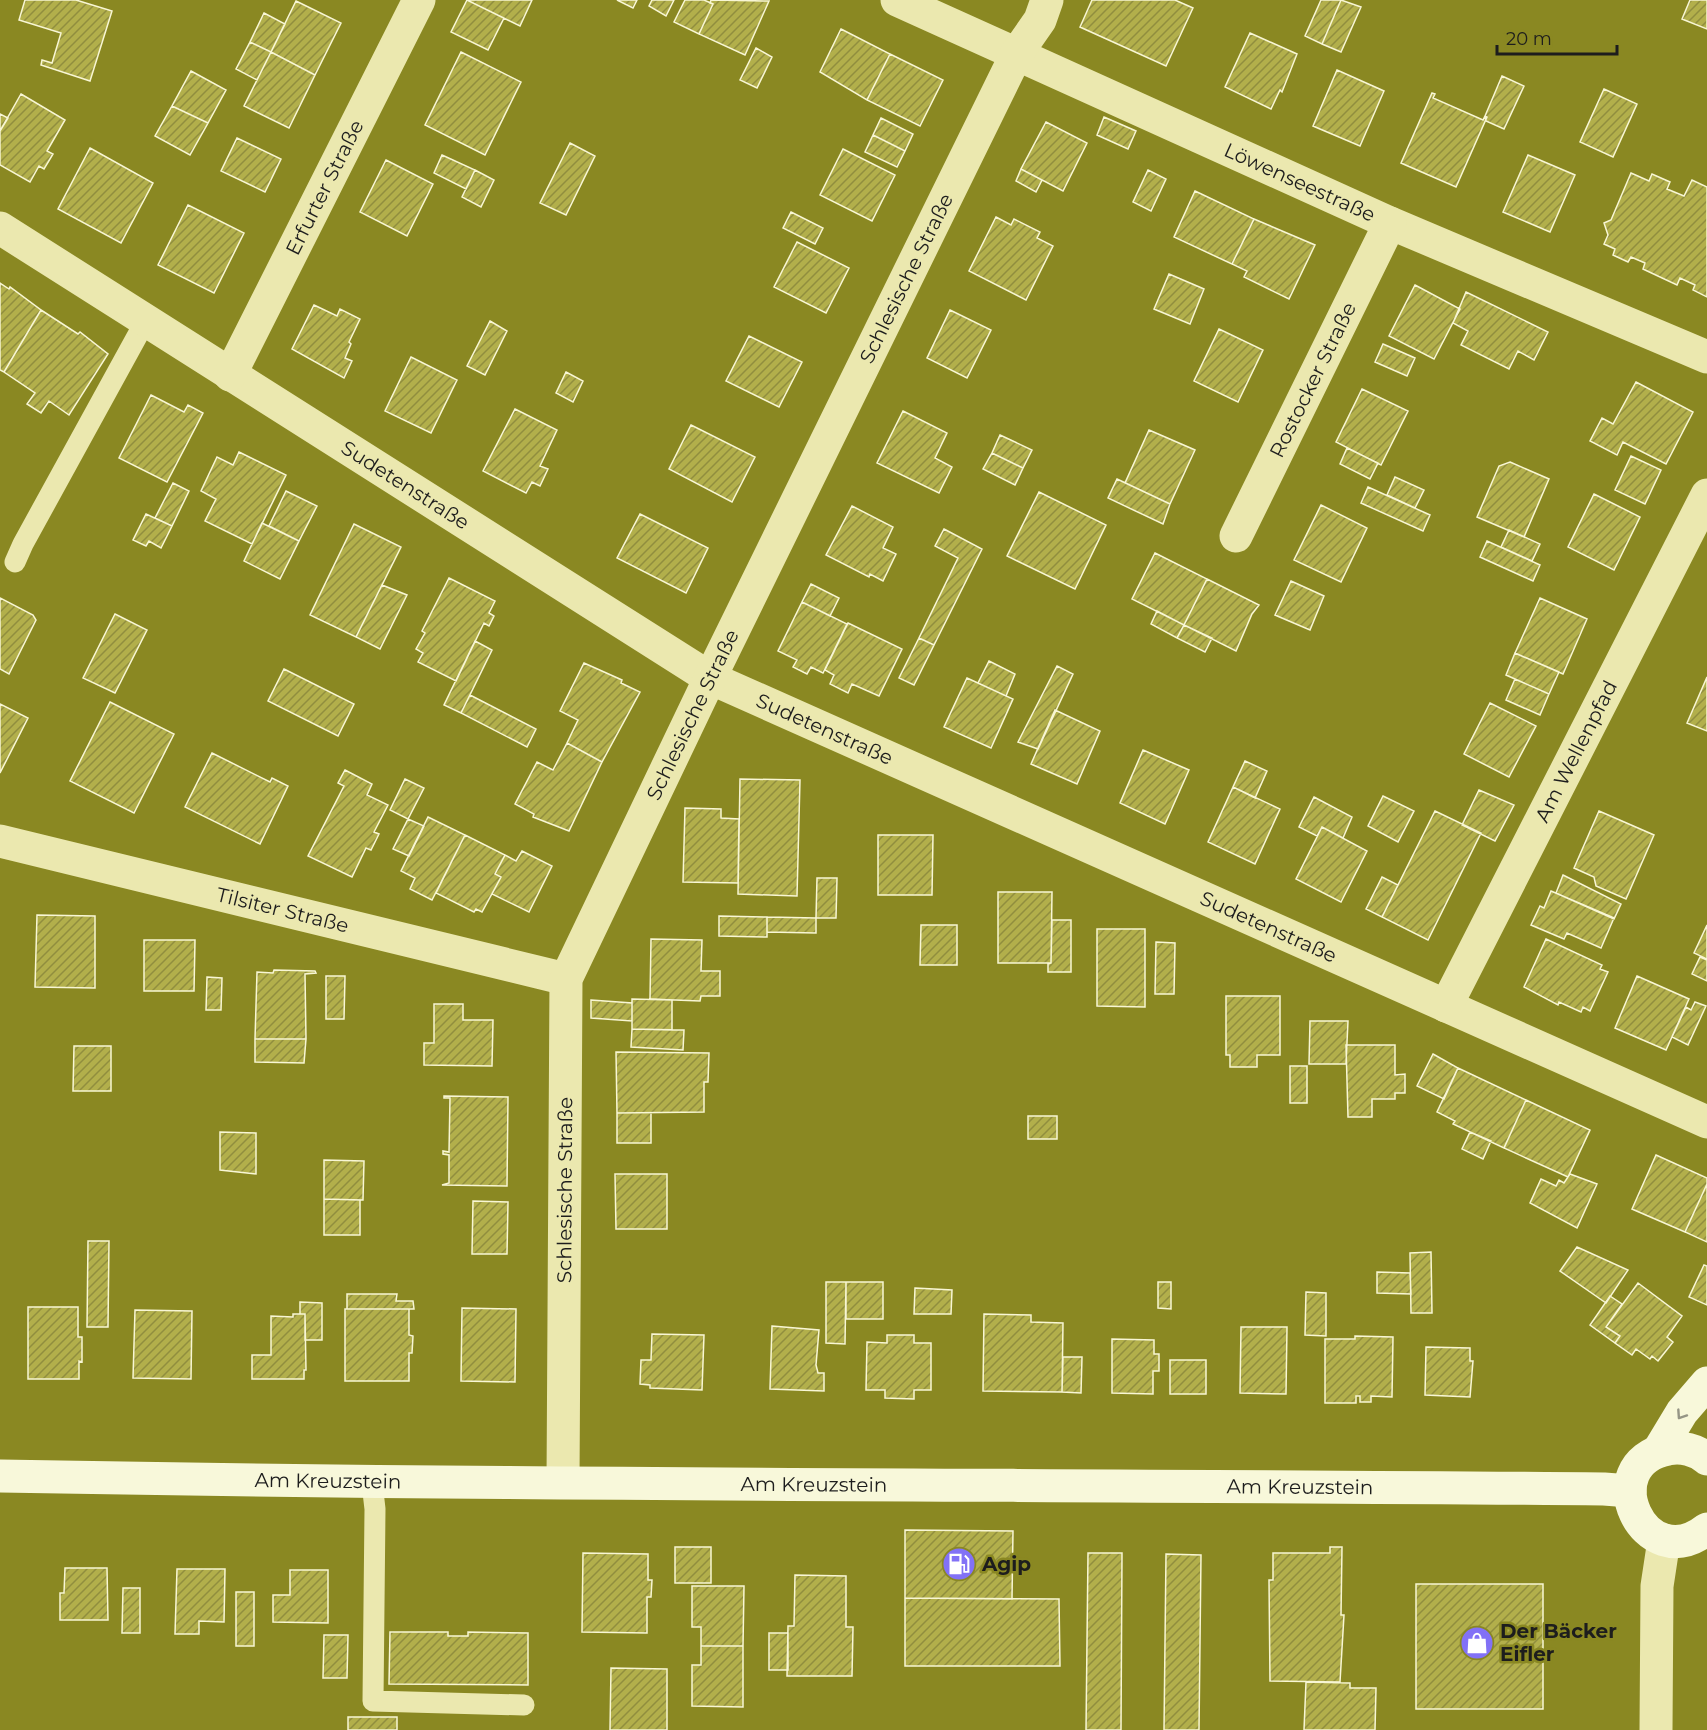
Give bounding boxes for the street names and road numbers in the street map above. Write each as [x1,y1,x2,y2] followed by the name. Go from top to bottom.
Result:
[280,116,369,259] street label: Erfurter Straße
[1220,138,1379,227] street label: Löwenseestraße
[854,189,958,367] street label: Schlesische Straße
[1265,298,1361,461] street label: Rostocker Straße
[337,435,474,534] street label: Sudetenstraße
[641,626,744,804] street label: Schlesische Straße
[1530,676,1622,826] street label: Am Wellenpfad
[752,688,897,770] street label: Sudetenstraße
[214,882,351,938] street label: Tilsiter Straße
[1196,886,1341,968] street label: Sudetenstraße
[552,1097,577,1283] street label: Schlesische Straße
[254,1468,402,1494] street label: Am Kreuzstein
[740,1472,887,1497] street label: Am Kreuzstein
[1226,1474,1374,1499] street label: Am Kreuzstein

